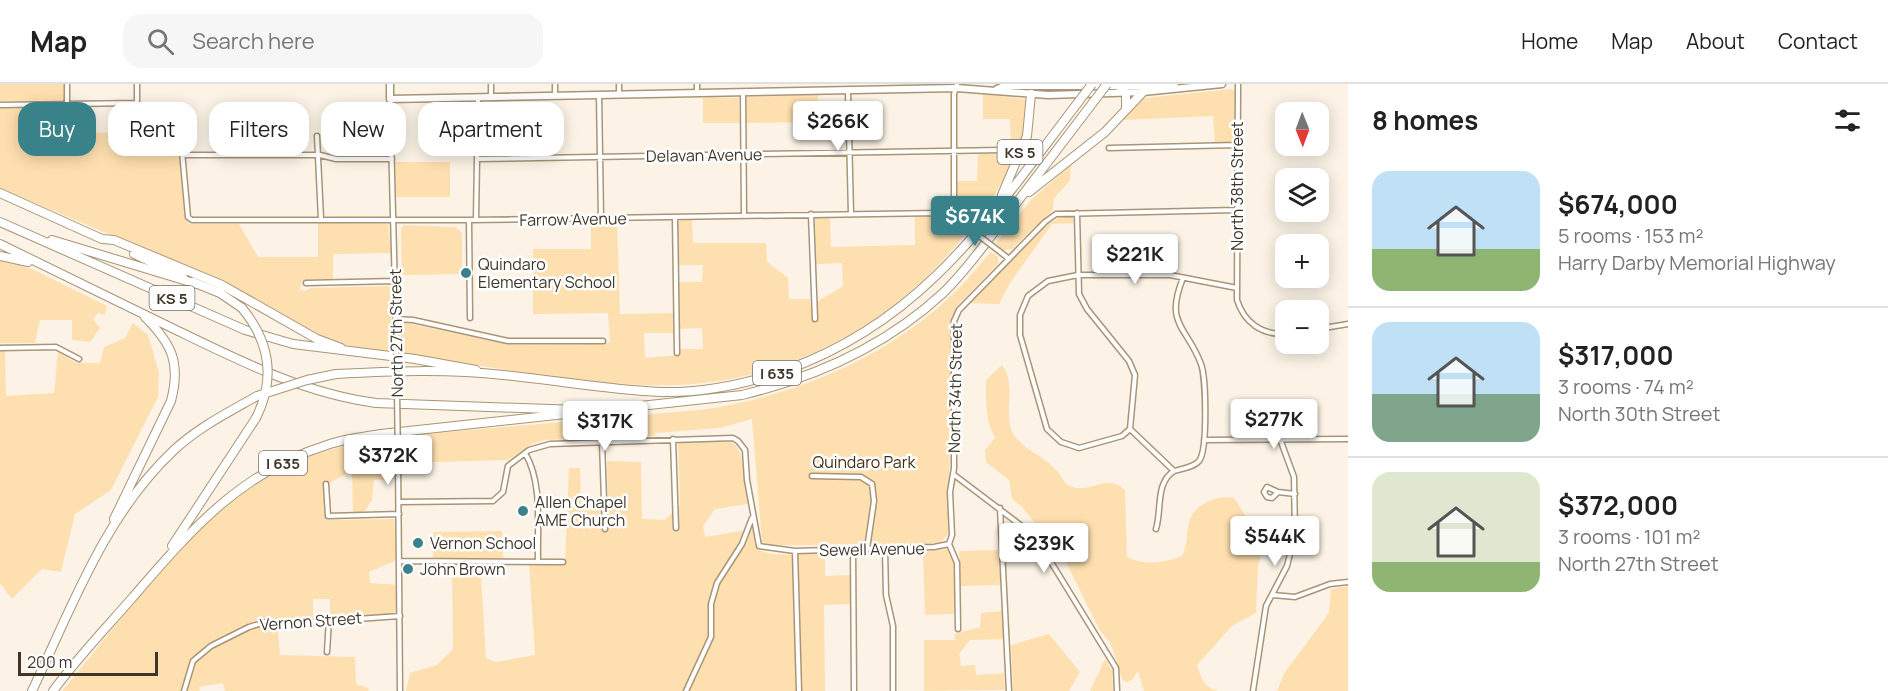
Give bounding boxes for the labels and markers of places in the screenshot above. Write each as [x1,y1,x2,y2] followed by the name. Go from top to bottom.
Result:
[796,101,880,152] pin: $266K
[933,196,1017,247] pin: $674K
[1093,234,1177,285] pin: $221K
[478,253,616,293] place label: Quindaro Elementary School
[459,266,473,280] marker: Quindaro Elementary School
[1232,399,1316,450] pin: $277K
[563,401,647,452] pin: $317K
[346,435,430,486] pin: $372K
[535,491,627,531] place label: Allen Chapel AME Church
[516,504,530,518] marker: Allen Chapel AME Church
[1233,516,1317,567] pin: $544K
[1002,523,1086,574] pin: $239K
[430,532,536,554] place label: Vernon School
[411,536,425,550] marker: Vernon School
[420,558,505,580] place label: John Brown
[401,562,415,576] marker: John Brown

